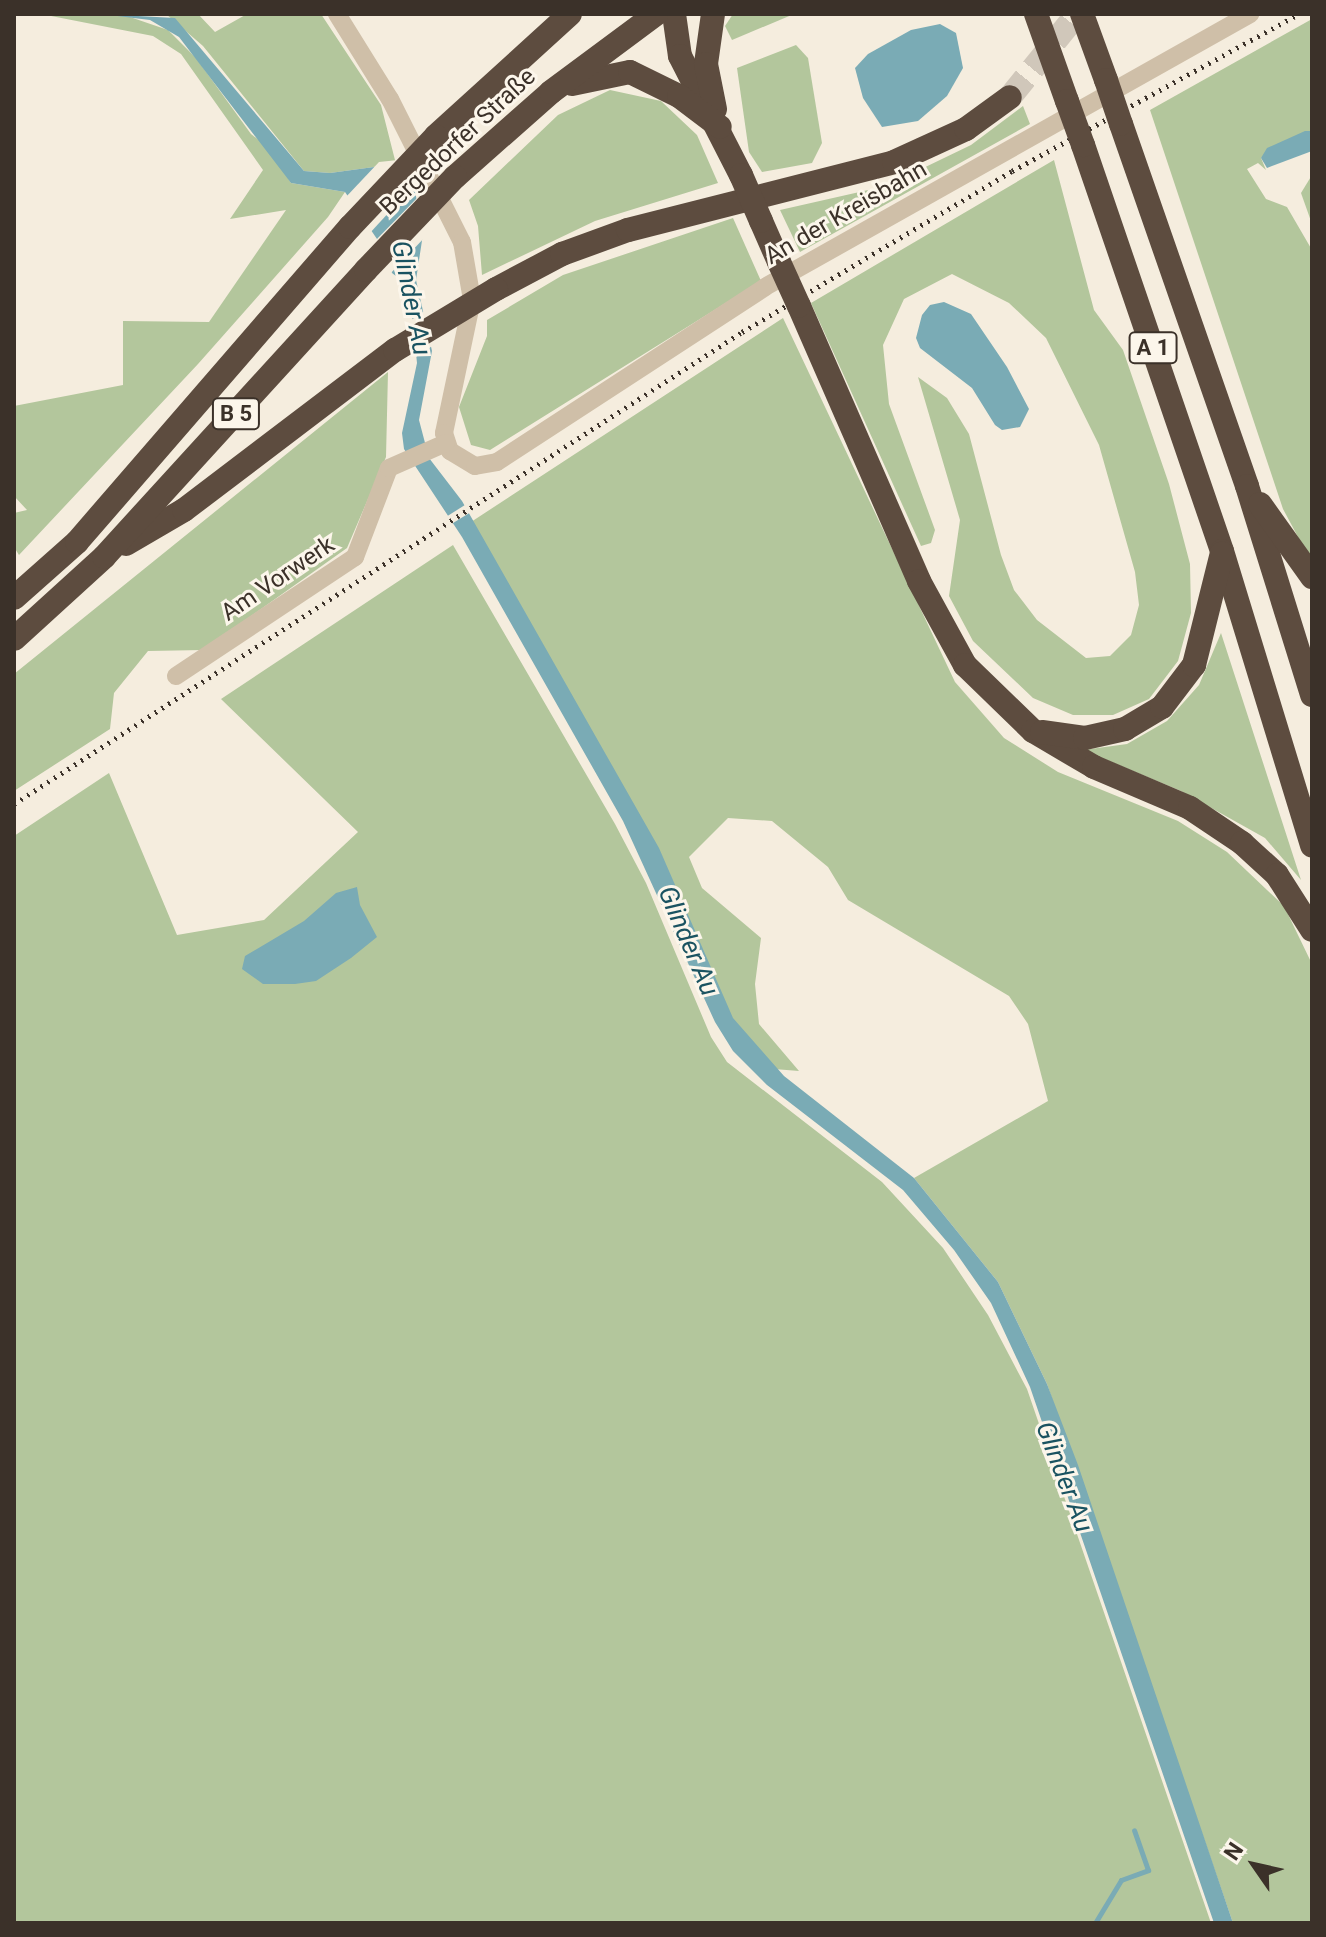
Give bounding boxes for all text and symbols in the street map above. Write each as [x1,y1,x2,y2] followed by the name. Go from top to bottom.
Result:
[374,63,542,221] street label: Bergedorfer Straße
[760,155,932,271] street label: An der Kreisbahn
[385,238,437,358] water label: Glinder Au
[1127,330,1179,366] road number: A 1
[210,396,262,432] road number: B 5
[216,531,340,627] street label: Am Vorwerk
[651,881,725,1001] water label: Glinder Au
[1029,1417,1099,1537] water label: Glinder Au
[1214,1825,1294,1905] north arrow
[1219,1838,1248,1865] text: N

